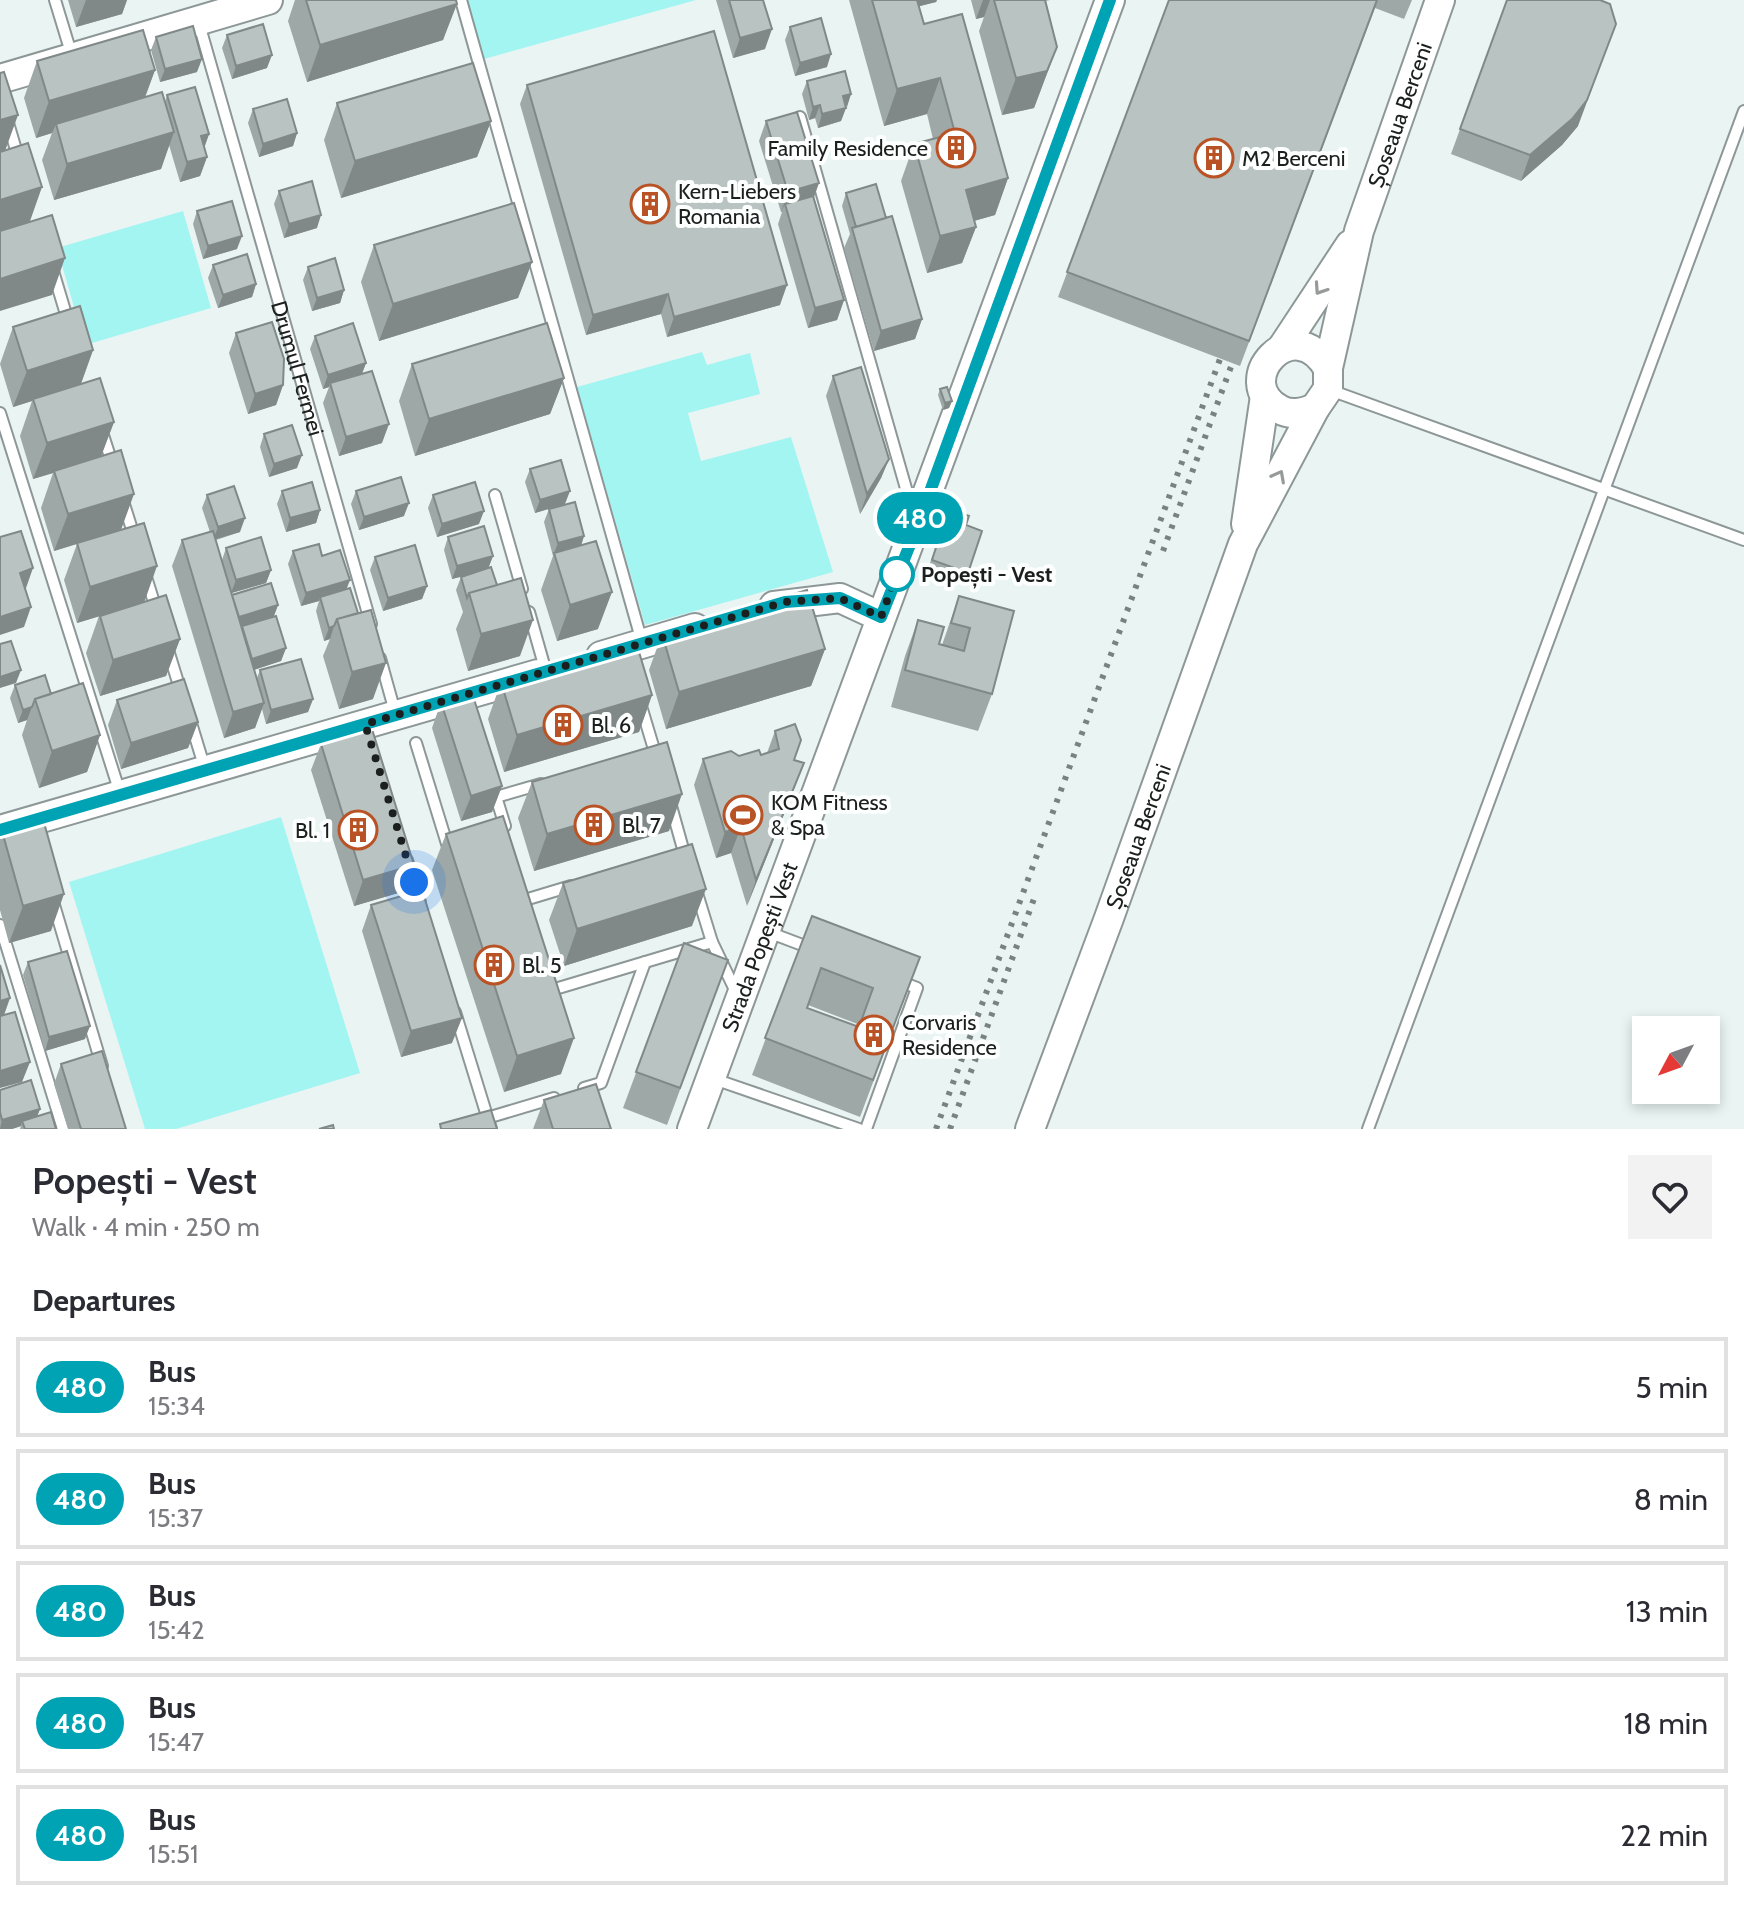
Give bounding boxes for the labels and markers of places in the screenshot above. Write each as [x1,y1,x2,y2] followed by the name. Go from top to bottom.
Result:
[935,127,977,169] building icon: Family Residence
[767,135,928,162] place label: Family Residence
[1193,137,1235,179] building icon: M2 Berceni
[1242,145,1345,172] place label: M2 Berceni
[678,178,796,230] place label: Kern-Liebers Romania
[629,183,671,225] building icon: Kern-Liebers Romania
[880,557,914,591] marker: Popești - Vest
[921,561,1053,589] place label: Popești - Vest
[542,704,584,746] building icon: Bl. 6
[591,712,631,739] place label: Bl. 6
[771,789,888,841] place label: KOM Fitness & Spa
[722,794,764,836] sports icon: KOM Fitness & Spa
[573,804,615,846] building icon: Bl. 7
[337,809,379,851] building icon: Bl. 1
[622,812,661,839] place label: Bl. 7
[295,817,330,844] place label: Bl. 1
[473,944,515,986] building icon: Bl. 5
[522,952,562,979] place label: Bl. 5
[902,1009,997,1061] place label: Corvaris Residence
[853,1014,895,1056] building icon: Corvaris Residence

